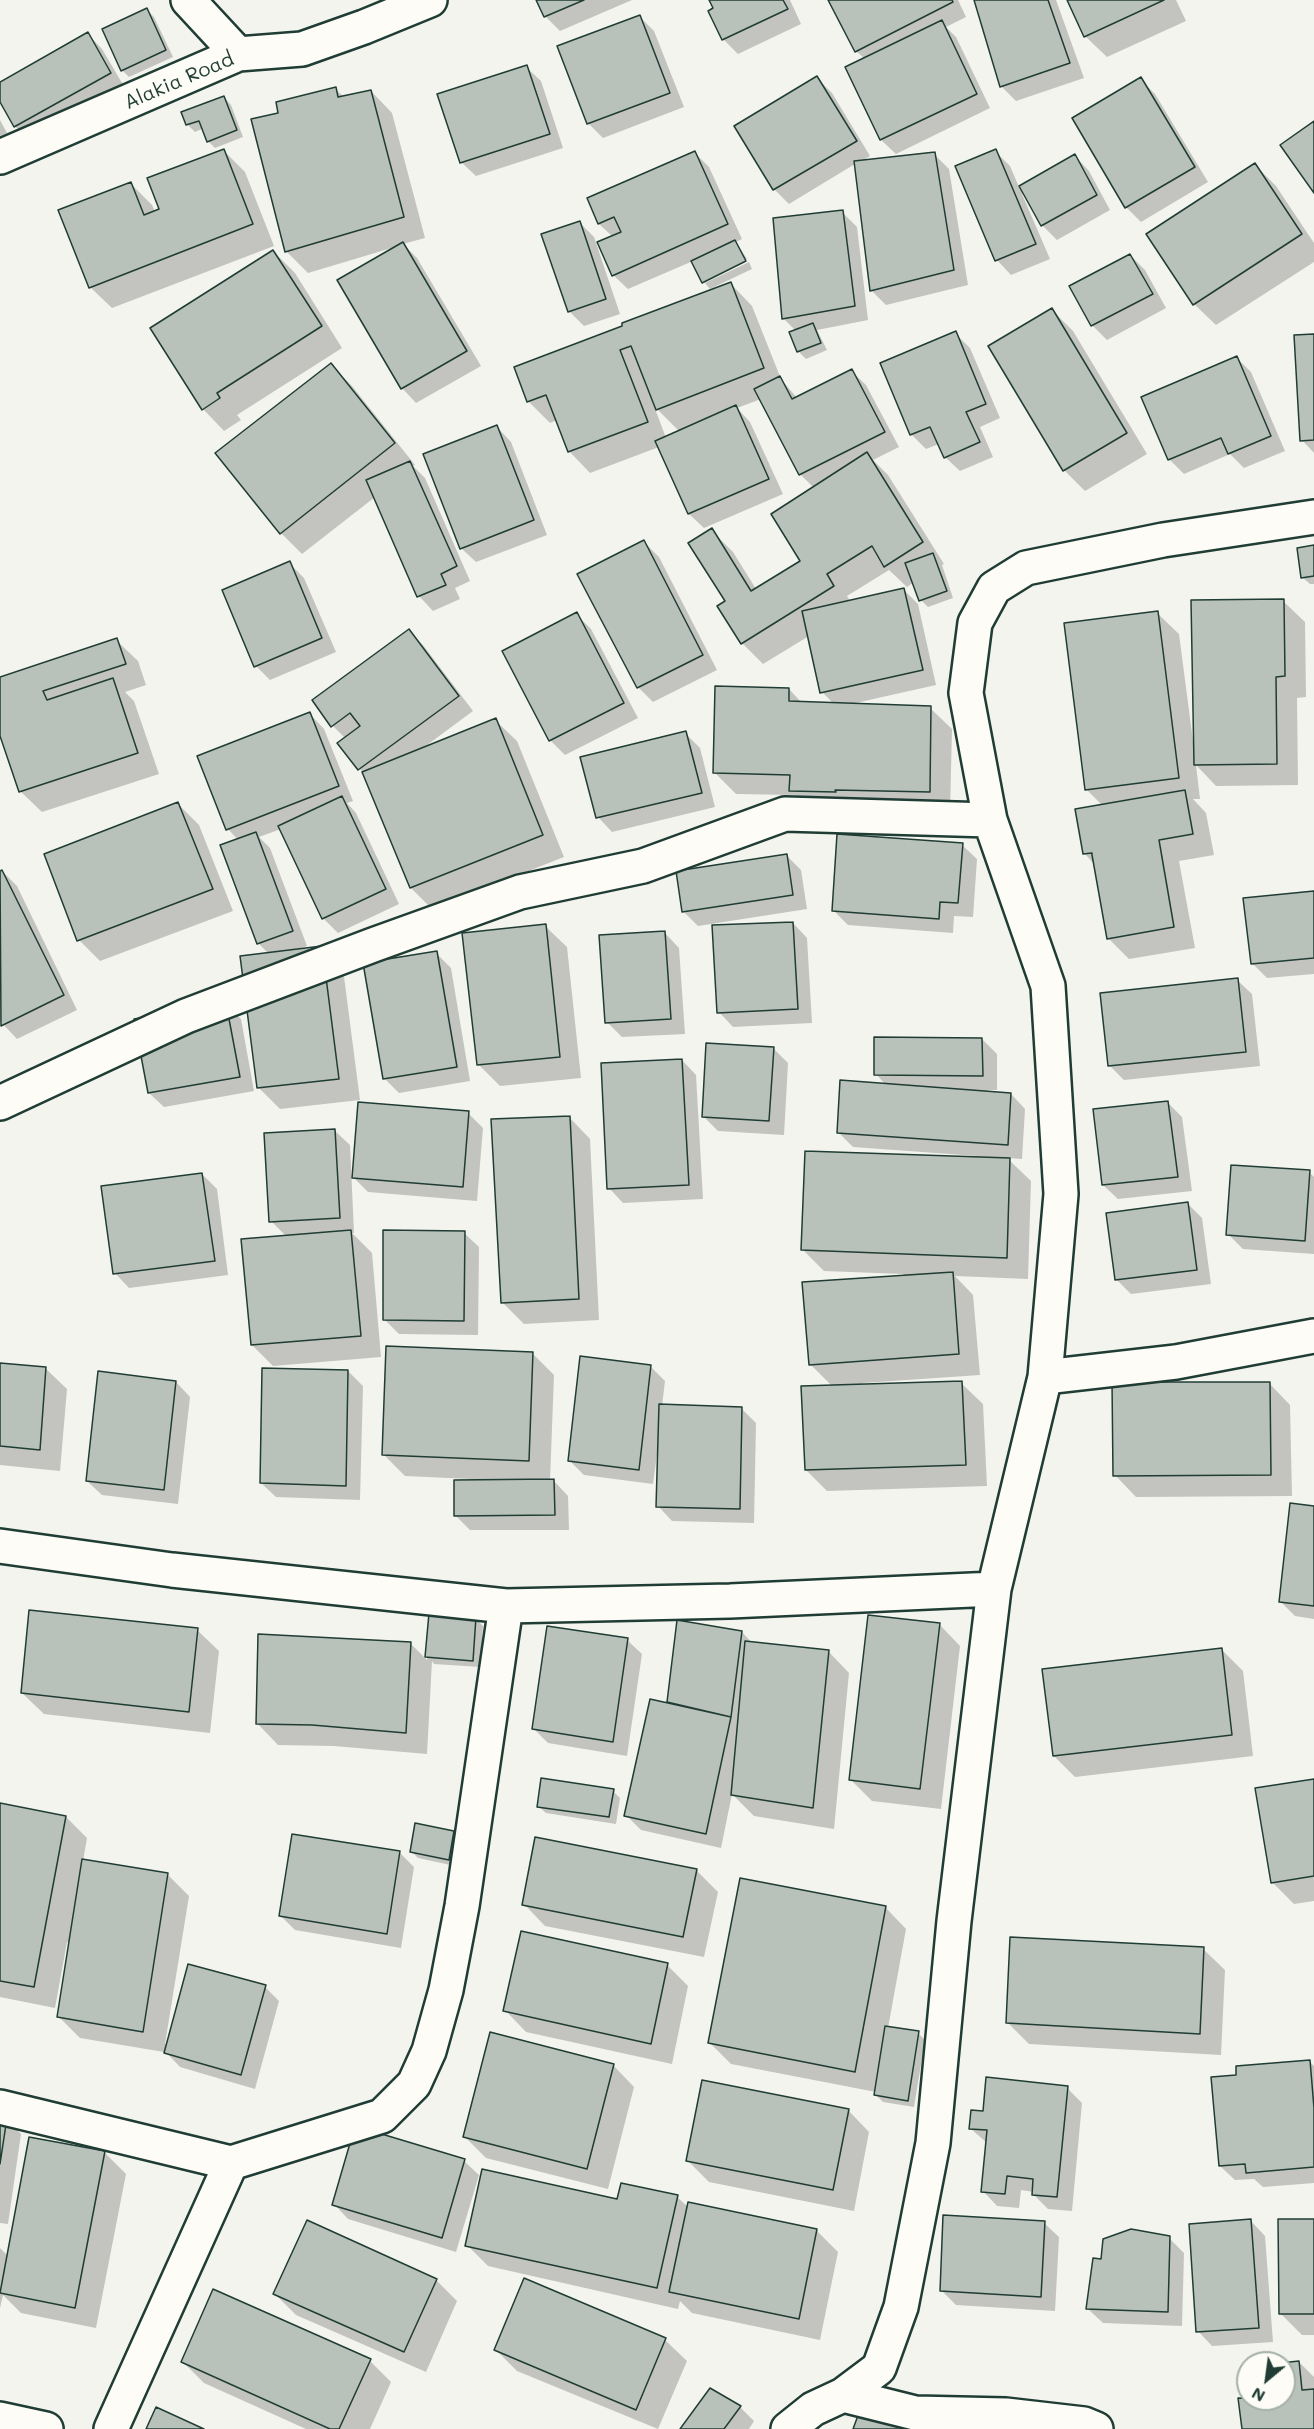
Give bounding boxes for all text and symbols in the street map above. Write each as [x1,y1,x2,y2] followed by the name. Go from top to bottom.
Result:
[121,47,237,115] street label: Alakia Road
[1236,2351,1296,2411] north arrow
[1248,2383,1268,2408] text: N

